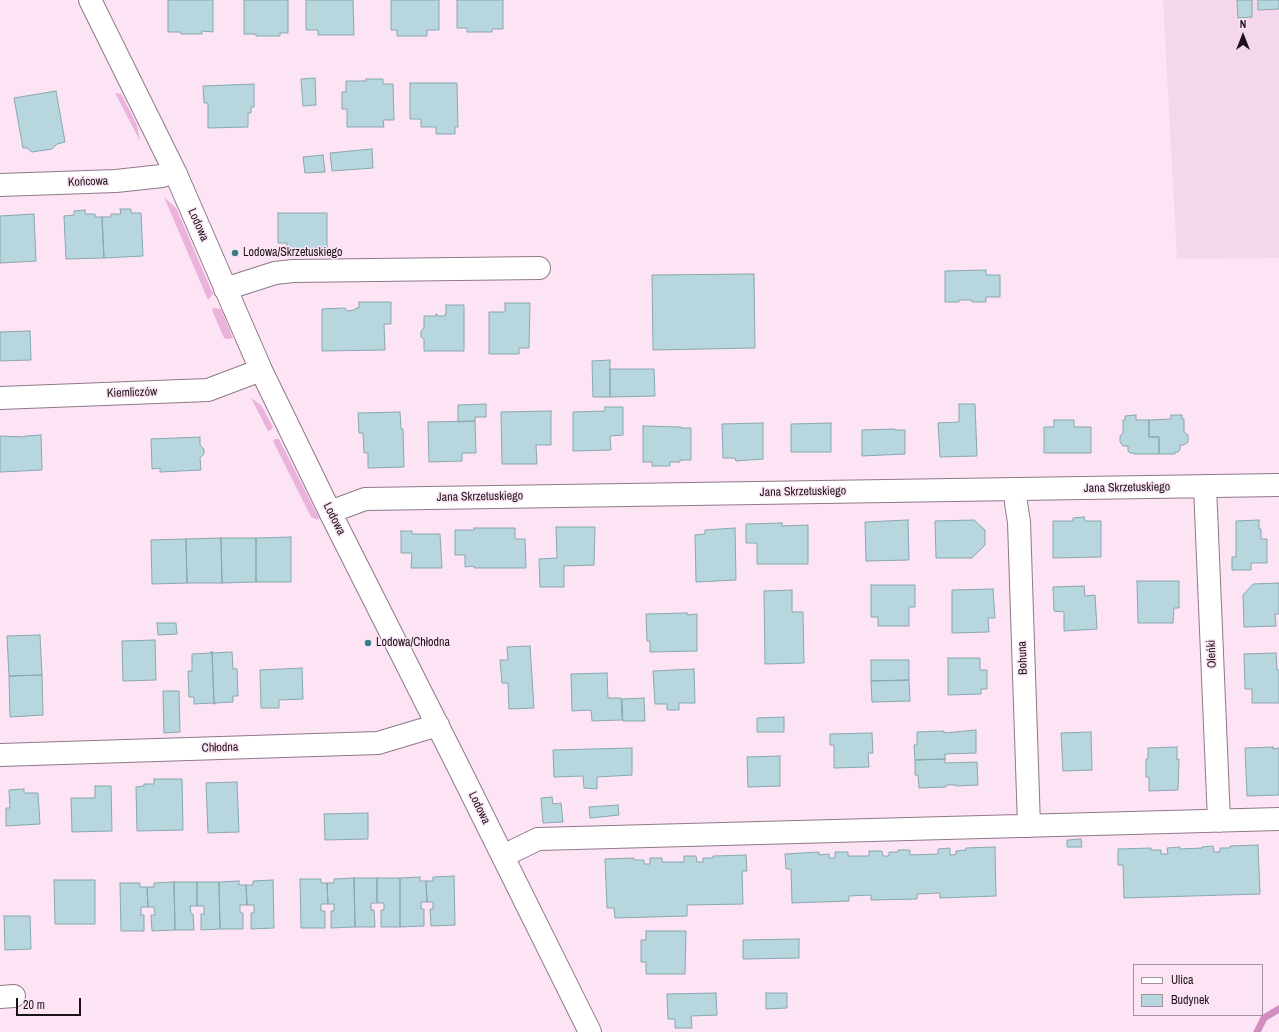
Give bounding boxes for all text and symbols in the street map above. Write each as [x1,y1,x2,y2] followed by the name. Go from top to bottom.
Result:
[1223,16,1263,56] north arrow
[1240,17,1246,31] text: N
[68,174,108,190] street label: Końcowa
[184,206,212,244] street label: Lodowa
[243,246,343,260] place label: Lodowa/Skrzetuskiego
[230,248,240,258] marker: Lodowa/Skrzetuskiego
[107,385,157,401] street label: Kiemliczów
[1084,480,1170,496] street label: Jana Skrzetuskiego
[760,484,846,500] street label: Jana Skrzetuskiego
[437,489,523,505] street label: Jana Skrzetuskiego
[320,500,348,538] street label: Lodowa
[376,636,450,650] place label: Lodowa/Chłodna
[363,638,373,648] marker: Lodowa/Chłodna
[1204,640,1220,668] street label: Oleńki
[1015,641,1031,675] street label: Bohuna
[201,740,239,756] street label: Chłodna
[465,789,493,827] street label: Lodowa
[1133,964,1263,1016] legend
[1171,972,1193,988] text: Ulica
[18,990,83,1016] scale bar
[1171,992,1209,1008] text: Budynek
[23,997,45,1013] text: 20 m

